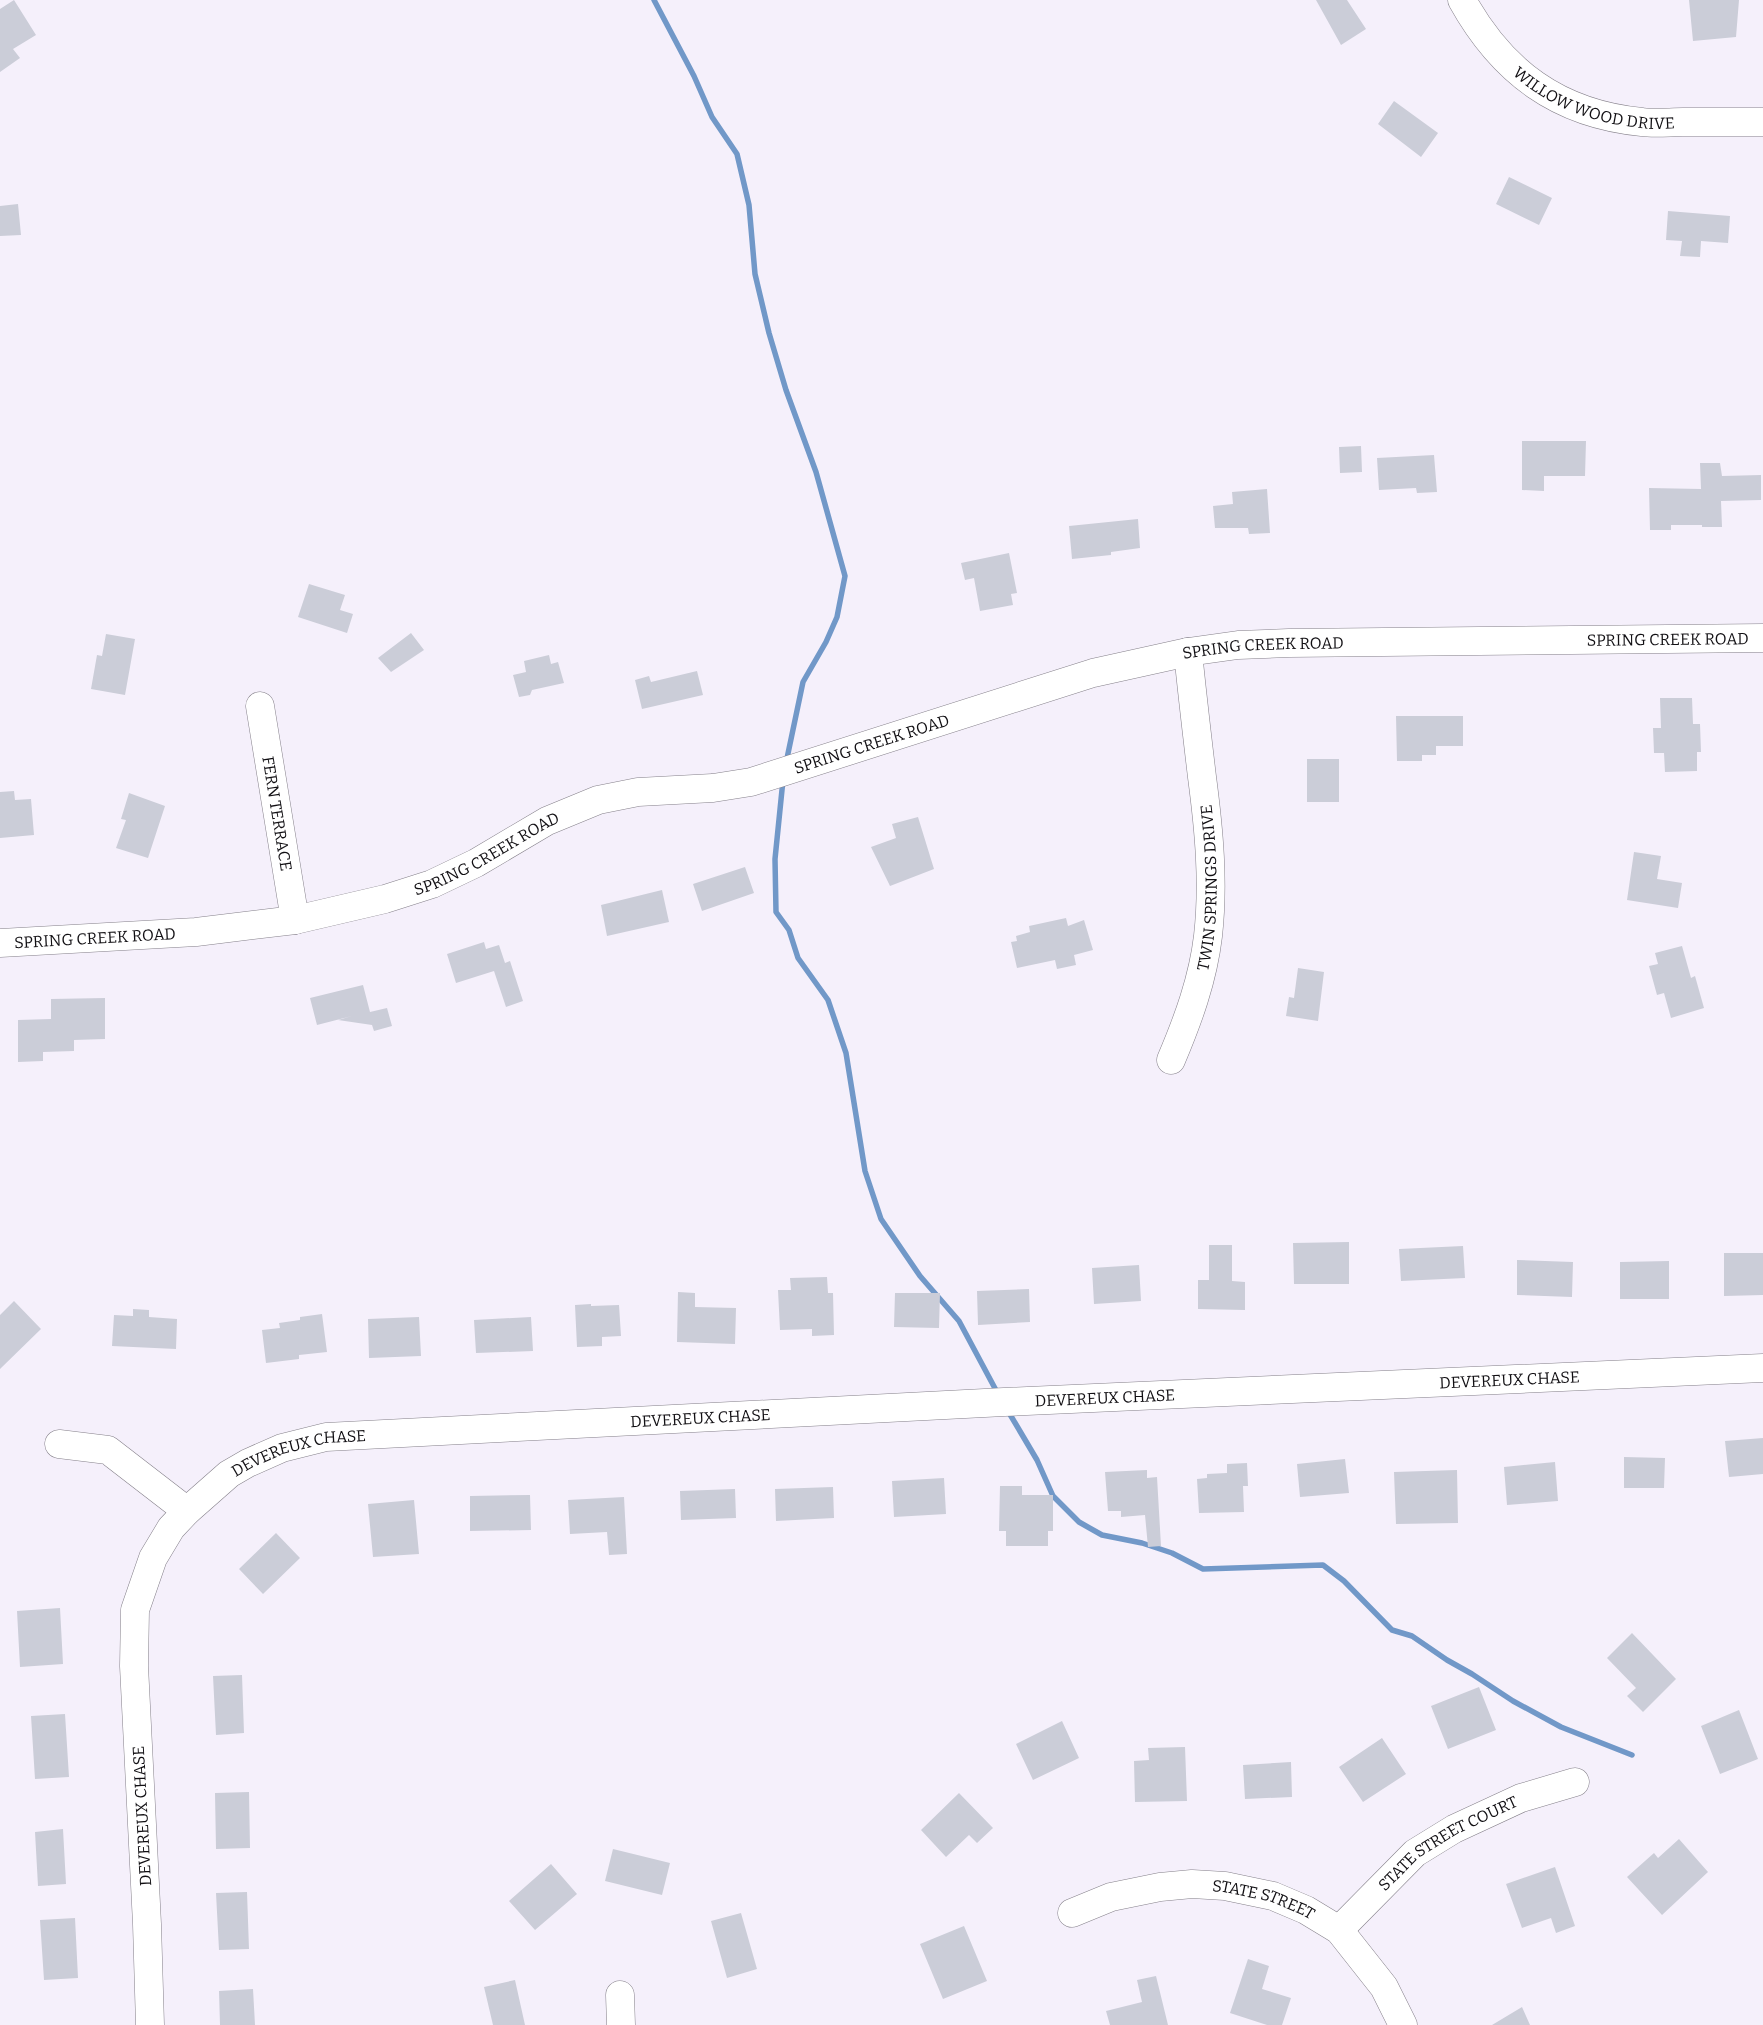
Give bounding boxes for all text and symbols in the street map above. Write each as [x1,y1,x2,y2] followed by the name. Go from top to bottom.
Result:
[1510,62,1675,132] street label: WILLOW WOOD DRIVE
[1587,629,1749,649] street label: SPRING CREEK ROAD
[1180,633,1344,663] street label: SPRING CREEK ROAD
[791,710,951,777] street label: SPRING CREEK ROAD
[259,755,296,872] street label: FERN TERRACE
[1193,804,1220,973] street label: TWIN SPRINGS DRIVE
[411,808,562,899] street label: SPRING CREEK ROAD
[14,924,176,952] street label: SPRING CREEK ROAD
[1439,1367,1580,1392] street label: DEVEREUX CHASE
[1034,1385,1175,1410] street label: DEVEREUX CHASE
[630,1405,771,1431] street label: DEVEREUX CHASE
[228,1425,366,1480] street label: DEVEREUX CHASE
[129,1745,155,1887] street label: DEVEREUX CHASE
[1374,1792,1520,1894] street label: STATE STREET COURT
[1212,1876,1319,1923] street label: STATE STREET

